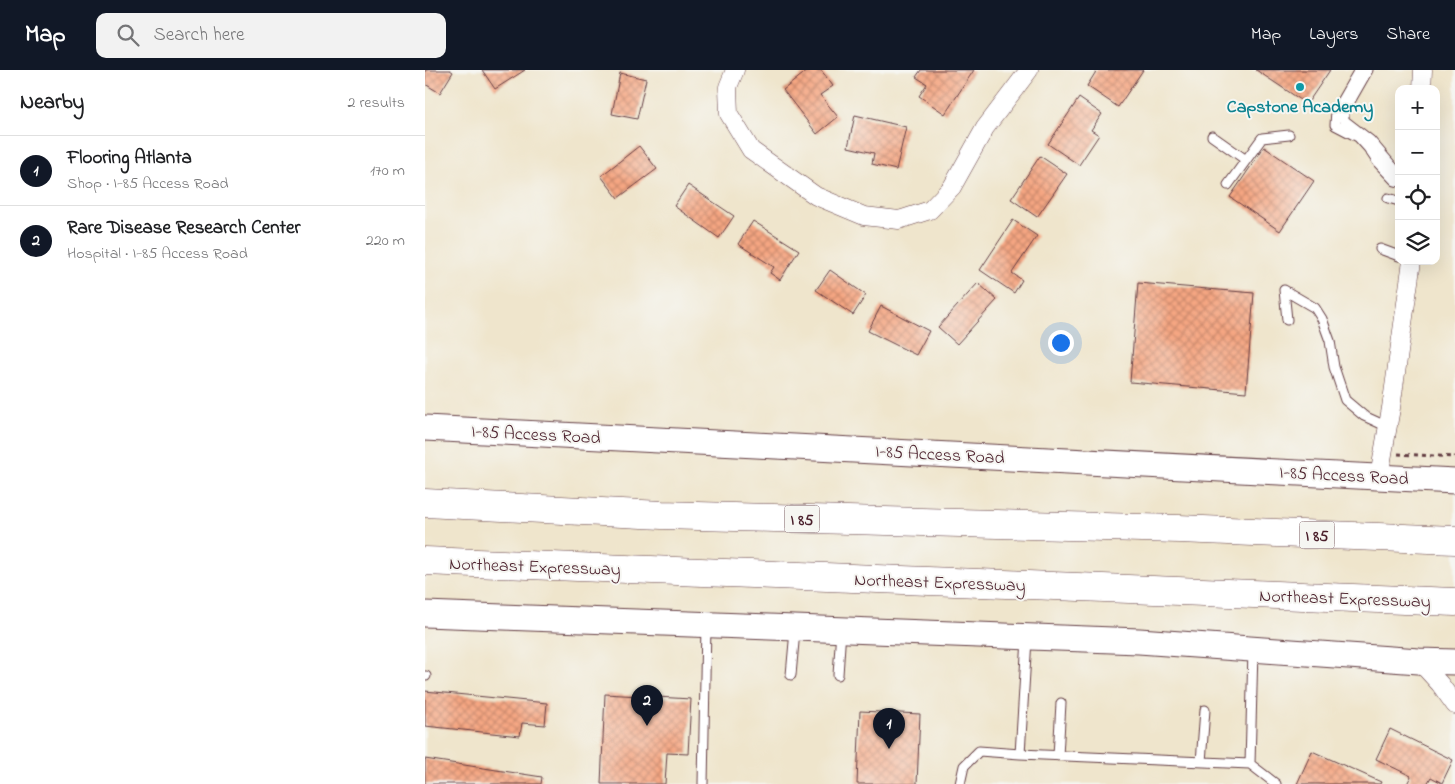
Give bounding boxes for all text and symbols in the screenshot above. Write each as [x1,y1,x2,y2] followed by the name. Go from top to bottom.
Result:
[96,13,446,58] search box
[25,18,66,53] text: Map
[114,21,142,49] icon: search
[154,22,245,49] text: Search here
[1251,22,1281,48] text: Map
[1309,22,1359,48] text: Layers
[1387,22,1430,48] text: Share
[1294,81,1306,93] marker: Capstone Academy
[1395,85,1440,265] map controls
[1395,85,1440,130] button: +
[20,88,84,118] text: Nearby
[347,91,405,115] text: 2 results
[1227,95,1373,122] place label: Capstone Academy
[1395,130,1440,175] button: −
[67,145,192,172] text: Flooring Atlanta
[33,159,39,183] text: 1
[370,159,405,183] text: 170 m
[67,172,229,196] text: Shop · I-85 Access Road
[1395,175,1440,220] button: locate
[67,215,300,242] text: Rare Disease Research Center
[1395,220,1440,265] button: layers
[32,229,40,253] text: 2
[366,229,405,253] text: 220 m
[67,242,248,266] text: Hospital · I-85 Access Road
[1048,330,1074,356] your location
[470,420,601,452] street label: I-85 Access Road
[874,440,1005,472] street label: I-85 Access Road
[1278,461,1409,493] street label: I-85 Access Road
[785,506,819,532] road number: I 85
[1299,522,1335,548] road number: I 85
[449,552,621,584] street label: Northeast Expressway
[854,568,1026,600] street label: Northeast Expressway
[1259,584,1431,616] street label: Northeast Expressway
[631,685,663,726] pin: 2
[873,708,905,749] pin: 1

